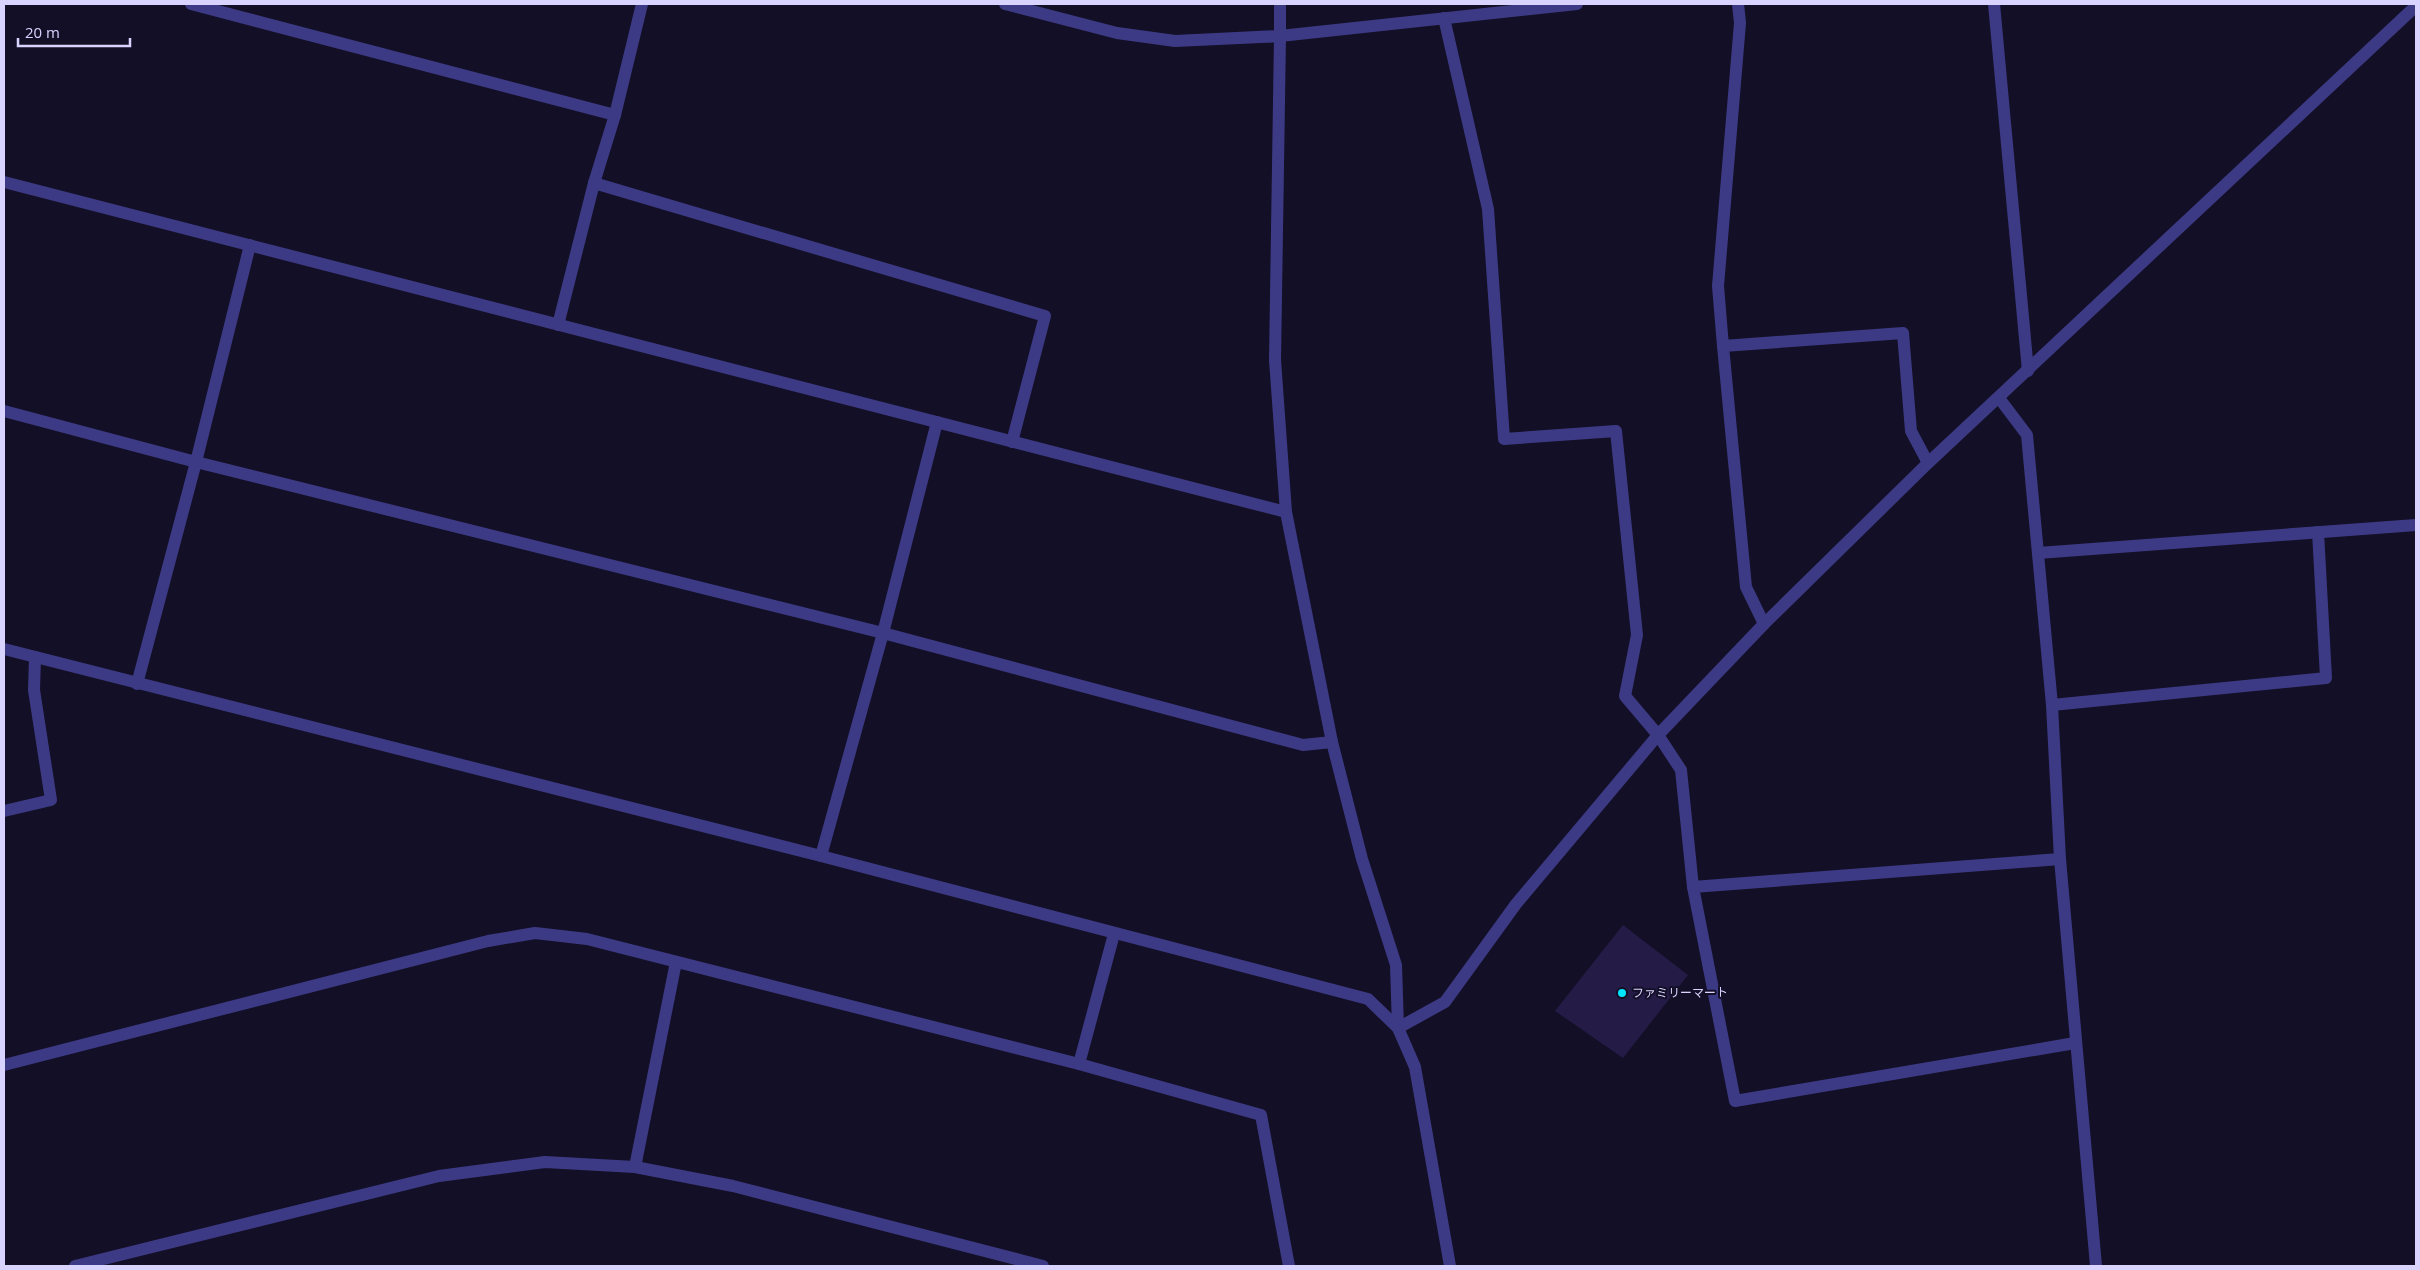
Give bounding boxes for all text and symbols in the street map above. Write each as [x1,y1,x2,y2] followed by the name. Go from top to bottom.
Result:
[18,15,130,47] scale bar
[25,22,60,42] text: 20 m
[1632,984,1728,1001] place label: ファミリーマート
[1616,987,1628,999] marker: ファミリーマート

